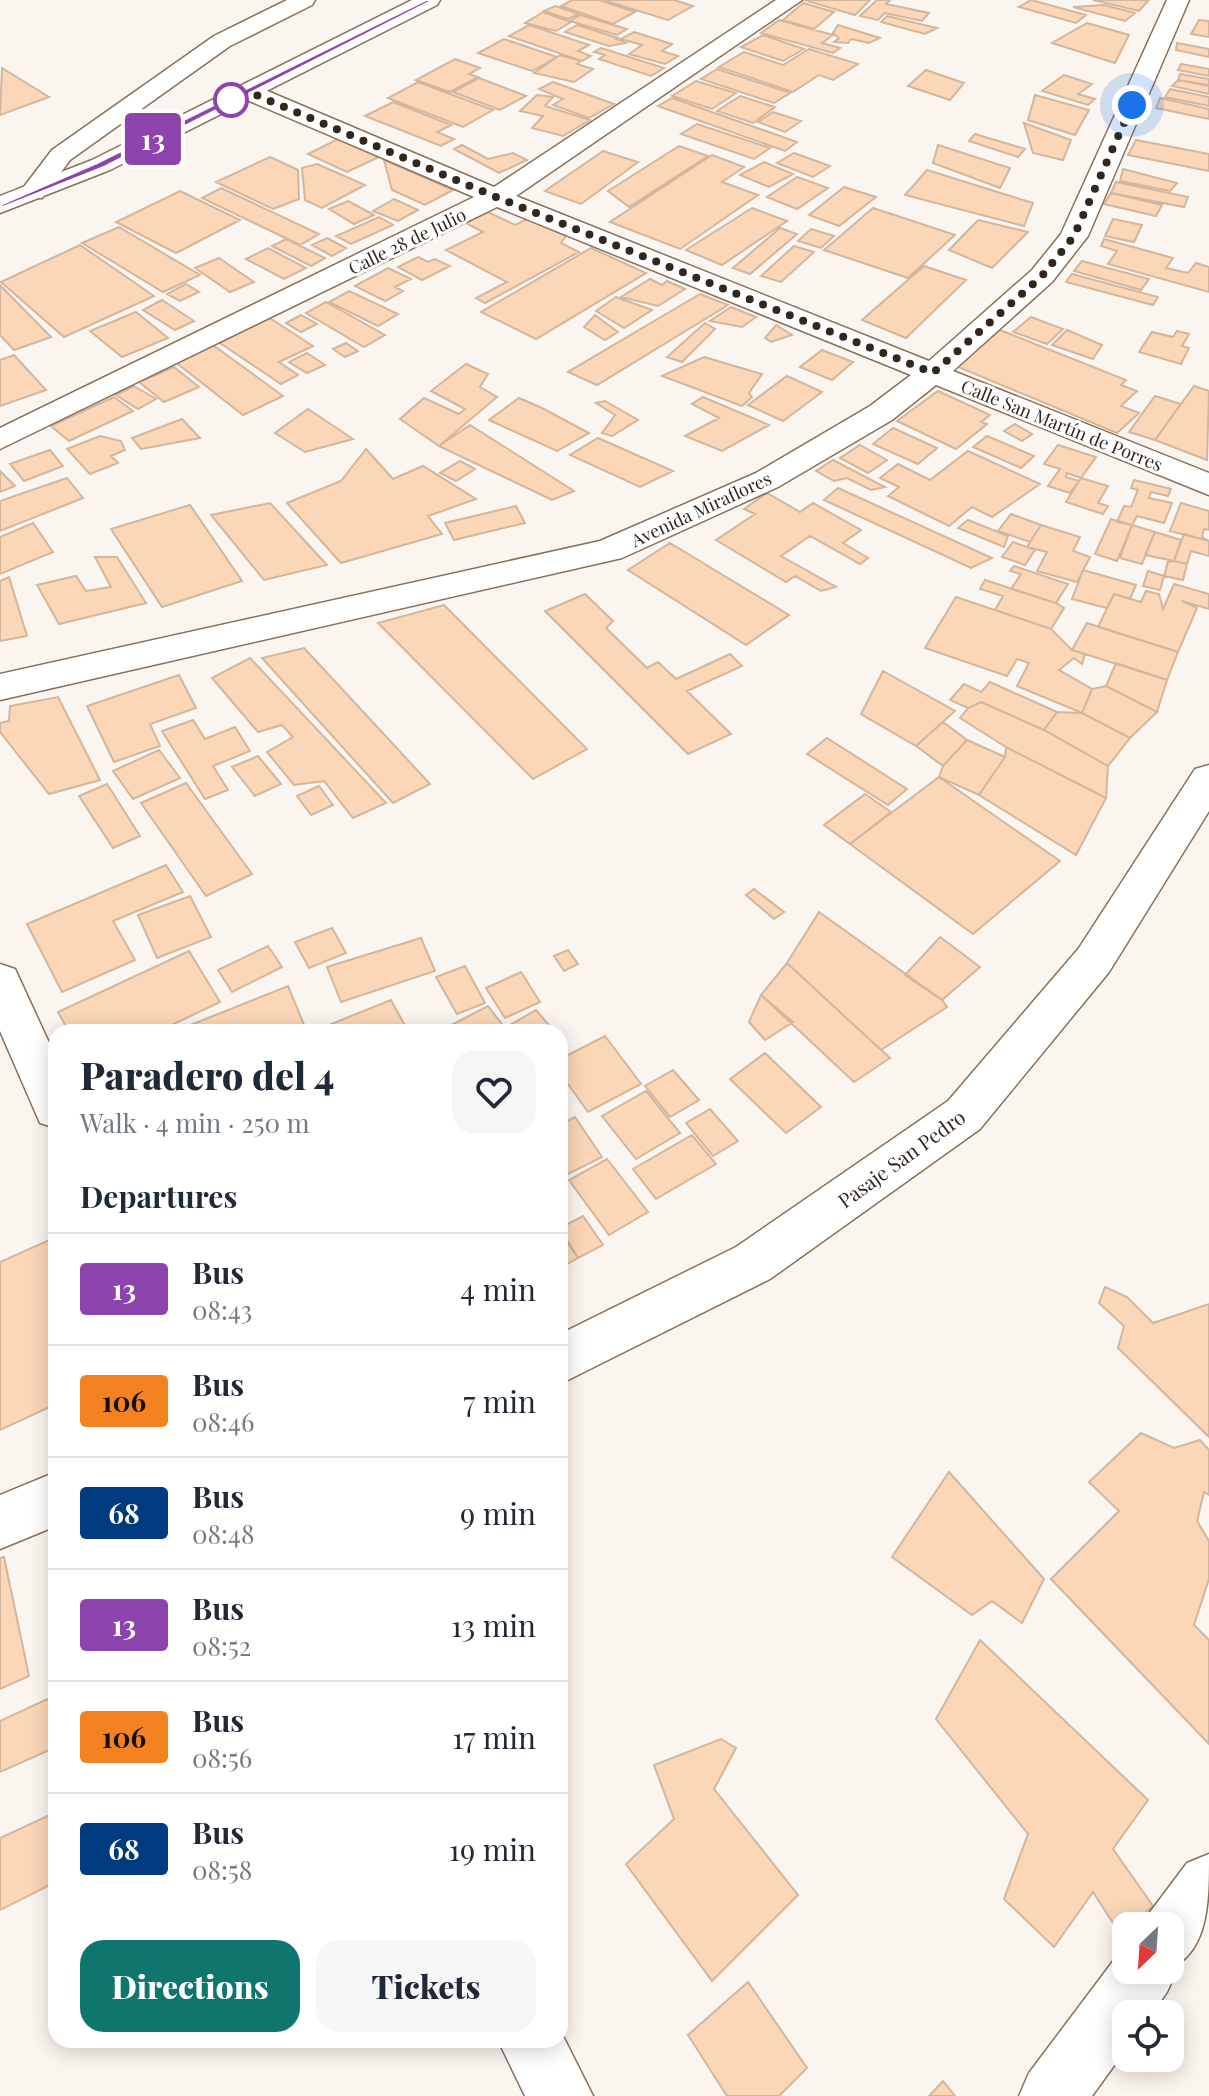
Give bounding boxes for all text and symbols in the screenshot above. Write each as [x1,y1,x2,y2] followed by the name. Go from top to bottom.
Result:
[214,83,248,117] unlabelled marker
[1112,85,1152,125] your location
[117,113,189,165] line badge: 13
[141,120,165,157] text: 13
[344,202,470,280] street label: Calle 28 de Julio
[958,374,1166,476] street label: Calle San Martín de Porres
[626,466,775,552] street label: Avenida Miraflores
[80,1049,335,1100] text: Paradero del 4
[452,1050,536,1134] button: heart
[832,1103,970,1213] street label: Pasaje San Pedro
[80,1105,310,1140] text: Walk · 4 min · 250 m
[80,1176,237,1216] text: Departures
[192,1252,244,1292] text: Bus
[460,1269,536,1309] text: 4 min
[112,1270,136,1307] text: 13
[192,1292,252,1327] text: 08:43
[192,1364,244,1404] text: Bus
[463,1381,536,1421] text: 7 min
[102,1382,146,1419] text: 106
[192,1404,254,1439] text: 08:46
[192,1476,244,1516] text: Bus
[460,1493,536,1533] text: 9 min
[108,1494,140,1531] text: 68
[192,1516,254,1551] text: 08:48
[192,1588,244,1628] text: Bus
[451,1605,536,1645] text: 13 min
[112,1606,136,1643] text: 13
[192,1628,251,1663] text: 08:52
[192,1700,244,1740] text: Bus
[452,1717,536,1757] text: 17 min
[102,1718,146,1755] text: 106
[192,1740,252,1775] text: 08:56
[192,1812,244,1852] text: Bus
[449,1829,536,1869] text: 19 min
[108,1830,140,1867] text: 68
[192,1852,252,1887] text: 08:58
[1112,1912,1184,1984] north arrow
[1112,1912,1184,2072] map controls
[80,1940,300,2032] button: Directions
[316,1940,536,2032] button: Tickets
[1112,2000,1184,2072] button: locate

